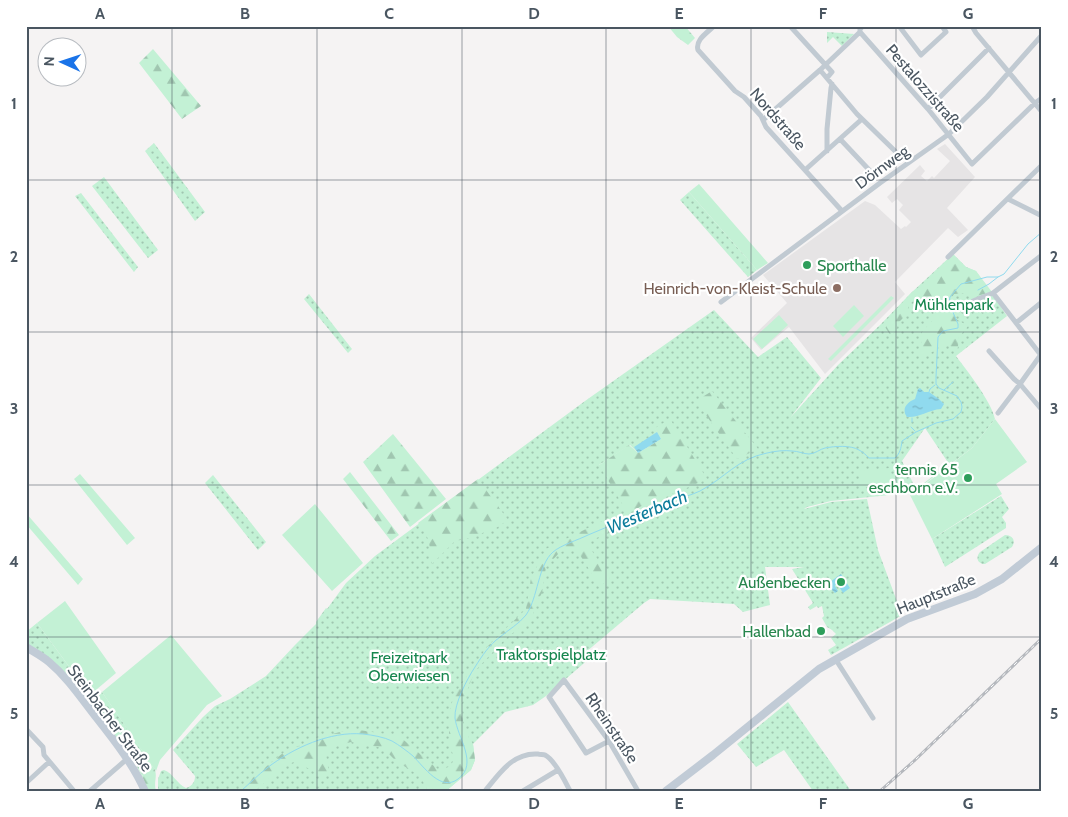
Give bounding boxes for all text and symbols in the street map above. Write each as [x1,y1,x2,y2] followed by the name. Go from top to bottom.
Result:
[95,4,105,23] text: A
[240,4,250,23] text: B
[384,4,394,23] text: C
[528,4,540,23] text: D
[674,4,684,23] text: E
[819,4,828,23] text: F
[963,4,973,23] text: G
[38,38,88,88] north arrow
[882,40,968,136] street label: Pestalozzistraße
[40,56,58,67] text: N
[746,84,810,154] street label: Nordstraße
[11,94,17,113] text: 1
[1051,94,1057,113] text: 1
[851,141,913,193] street label: Dörnweg
[10,247,18,266] text: 2
[1050,247,1058,266] text: 2
[817,256,886,275] place label: Sporthalle
[801,259,813,271] marker: Sporthalle
[643,279,827,298] place label: Heinrich-von-Kleist-Schule
[831,282,843,294] marker: Heinrich-von-Kleist-Schule
[914,295,995,314] park label: Mühlenpark
[10,399,18,418] text: 3
[1050,399,1058,418] text: 3
[869,460,958,497] place label: tennis 65 eschborn e.V.
[962,472,974,484] marker: tennis 65 eschborn e.V.
[603,485,691,539] water label: Westerbach
[9,552,19,571] text: 4
[1049,552,1059,571] text: 4
[894,570,978,618] street label: Hauptstraße
[738,573,831,592] place label: Außenbecken
[835,576,847,588] marker: Außenbecken
[742,622,811,641] place label: Hallenbad
[815,625,827,637] marker: Hallenbad
[496,645,607,664] park label: Traktorspielplatz
[368,648,450,685] park label: Freizeitpark Oberwiesen
[64,661,156,775] street label: Steinbacher Straße
[582,689,642,767] street label: Rheinstraße
[10,704,18,723] text: 5
[1050,704,1058,723] text: 5
[95,794,105,813] text: A
[240,794,250,813] text: B
[384,794,394,813] text: C
[528,794,540,813] text: D
[674,794,684,813] text: E
[819,794,828,813] text: F
[963,794,973,813] text: G

